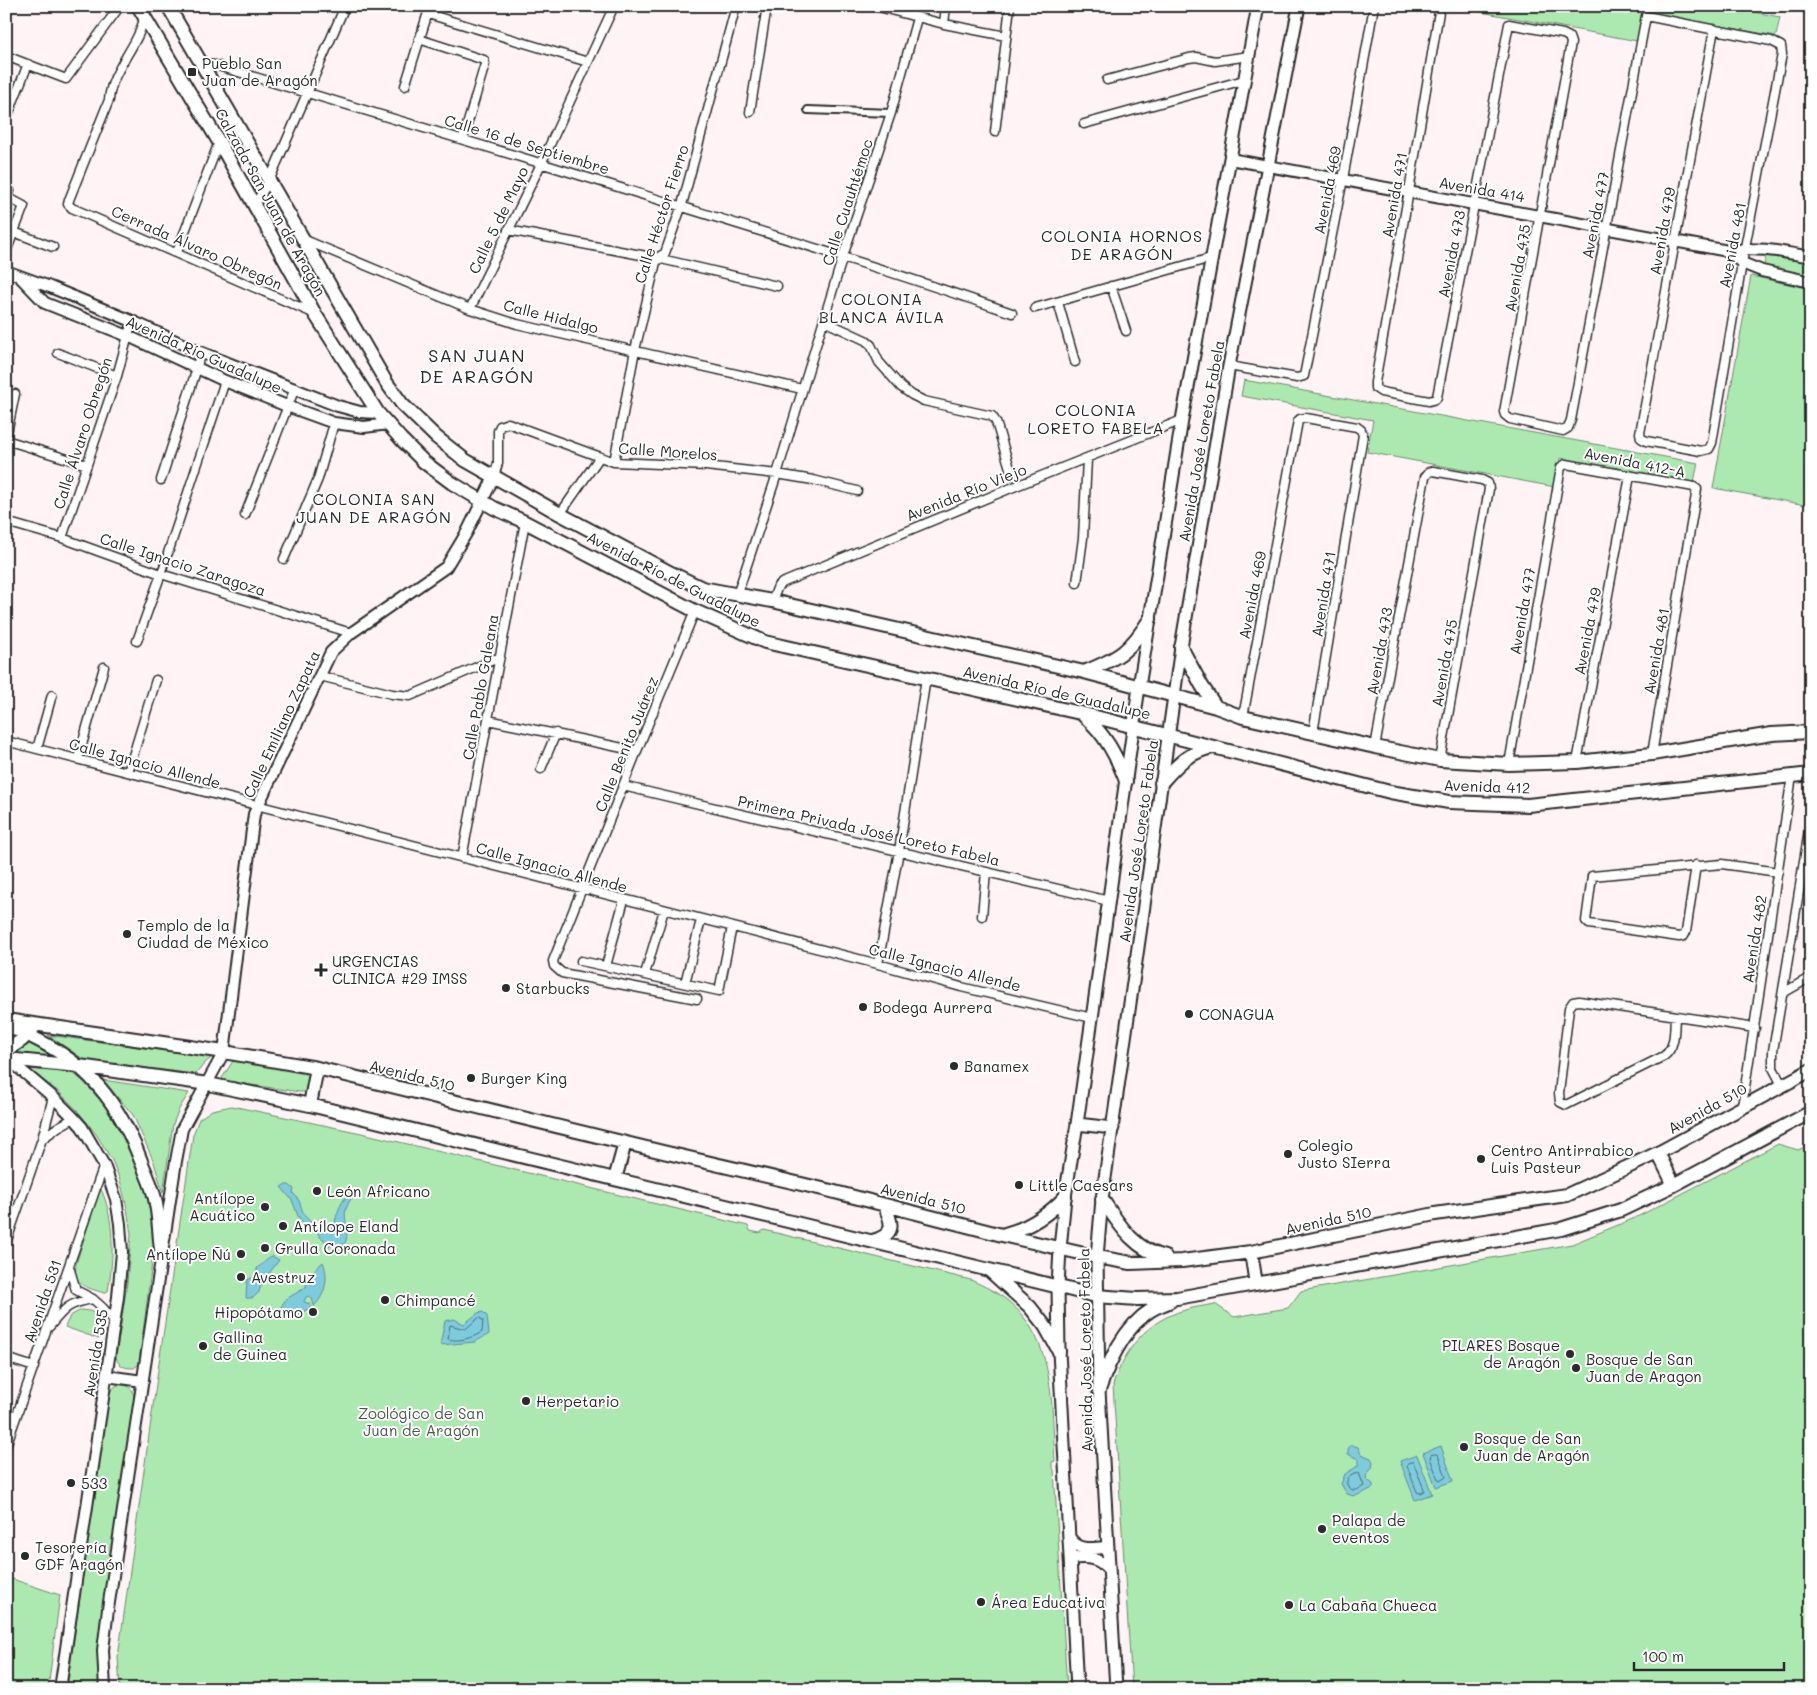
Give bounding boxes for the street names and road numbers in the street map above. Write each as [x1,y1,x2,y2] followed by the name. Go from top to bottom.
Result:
[211,105,331,299] street label: Calzada San Juan de Aragón
[442,109,612,179] street label: Calle 16 de Septiembre
[817,136,877,268] street label: Calle Cuauhtémoc
[629,142,693,286] street label: Calle Héctor Fierro
[1309,144,1345,236] street label: Avenida 469
[1377,151,1411,239] street label: Avenida 471
[463,163,533,277] street label: Calle 5 de Mayo
[1577,170,1613,260] street label: Avenida 477
[1437,172,1527,206] street label: Avenida 414
[1644,185,1680,276] street label: Avenida 479
[108,200,286,294] street label: Cerrada Álvaro Obregón
[1714,200,1750,290] street label: Avenida 481
[1433,208,1469,299] street label: Avenida 473
[1499,223,1535,313] street label: Avenida 475
[501,295,601,337] street label: Calle Hidalgo
[123,311,285,397] street label: Avenida Río Guadalupe
[1173,338,1229,544] street label: Avenida José Loreto Fabela
[48,355,116,511] street label: Calle Álvaro Obregón
[618,438,718,464] street label: Calle Morelos
[1582,442,1688,482] street label: Avenida 412-A
[903,459,1029,525] street label: Avenida Río Viejo
[584,526,764,632] street label: Avenida Río de Guadalupe
[98,528,268,600] street label: Calle Ignacio Zaragoza
[1234,549,1270,641] street label: Avenida 469
[1306,550,1340,638] street label: Avenida 471
[1504,566,1540,656] street label: Avenida 477
[1569,585,1605,676] street label: Avenida 479
[1361,605,1397,696] street label: Avenida 473
[1639,606,1673,696] street label: Avenida 481
[457,613,503,761] street label: Calle Pablo Galeana
[1426,618,1462,708] street label: Avenida 475
[238,647,324,801] street label: Calle Emiliano Zapata
[961,661,1153,723] street label: Avenida Río de Guadalupe
[590,673,662,815] street label: Calle Benito Juárez
[67,733,223,793] street label: Calle Ignacio Allende
[1114,738,1162,944] street label: Avenida José Loreto Fabela
[1443,774,1531,798] street label: Avenida 412
[736,790,1002,870] street label: Primera Privada José Loreto Fabela
[474,837,630,897] street label: Calle Ignacio Allende
[1737,894,1771,984] street label: Avenida 482
[867,938,1023,996] street label: Calle Ignacio Allende
[367,1055,457,1095] street label: Avenida 510
[1664,1078,1750,1138] street label: Avenida 510
[878,1178,968,1218] street label: Avenida 510
[1283,1201,1373,1239] street label: Avenida 510
[1073,1247,1097,1453] street label: Avenida José Loreto Fabela
[18,1257,66,1345] street label: Avenida 531
[78,1308,112,1398] street label: Avenida 535

